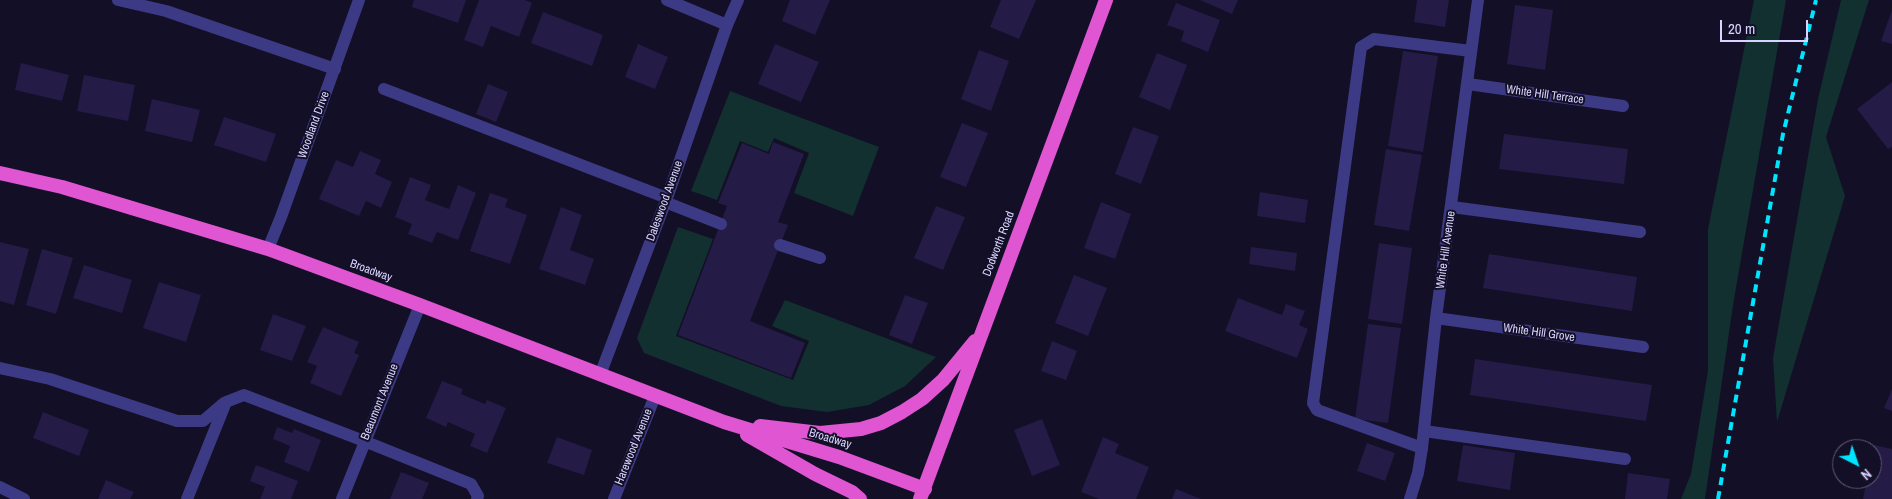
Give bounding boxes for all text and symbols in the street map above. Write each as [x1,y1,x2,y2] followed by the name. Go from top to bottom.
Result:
[1722,10,1810,42] scale bar
[1728,18,1755,39] text: 20 m
[1505,82,1585,108] street label: White Hill Terrace
[295,89,333,161] street label: Woodland Drive
[644,159,686,243] street label: Daleswood Avenue
[980,210,1018,278] street label: Dodworth Road
[1433,210,1459,290] street label: White Hill Avenue
[348,257,394,285] street label: Broadway
[1502,321,1576,345] street label: White Hill Grove
[358,362,402,442] street label: Beaumont Avenue
[612,407,656,487] street label: Harewood Avenue
[807,426,853,452] street label: Broadway
[1832,439,1882,489] north arrow
[1857,465,1875,484] text: N

